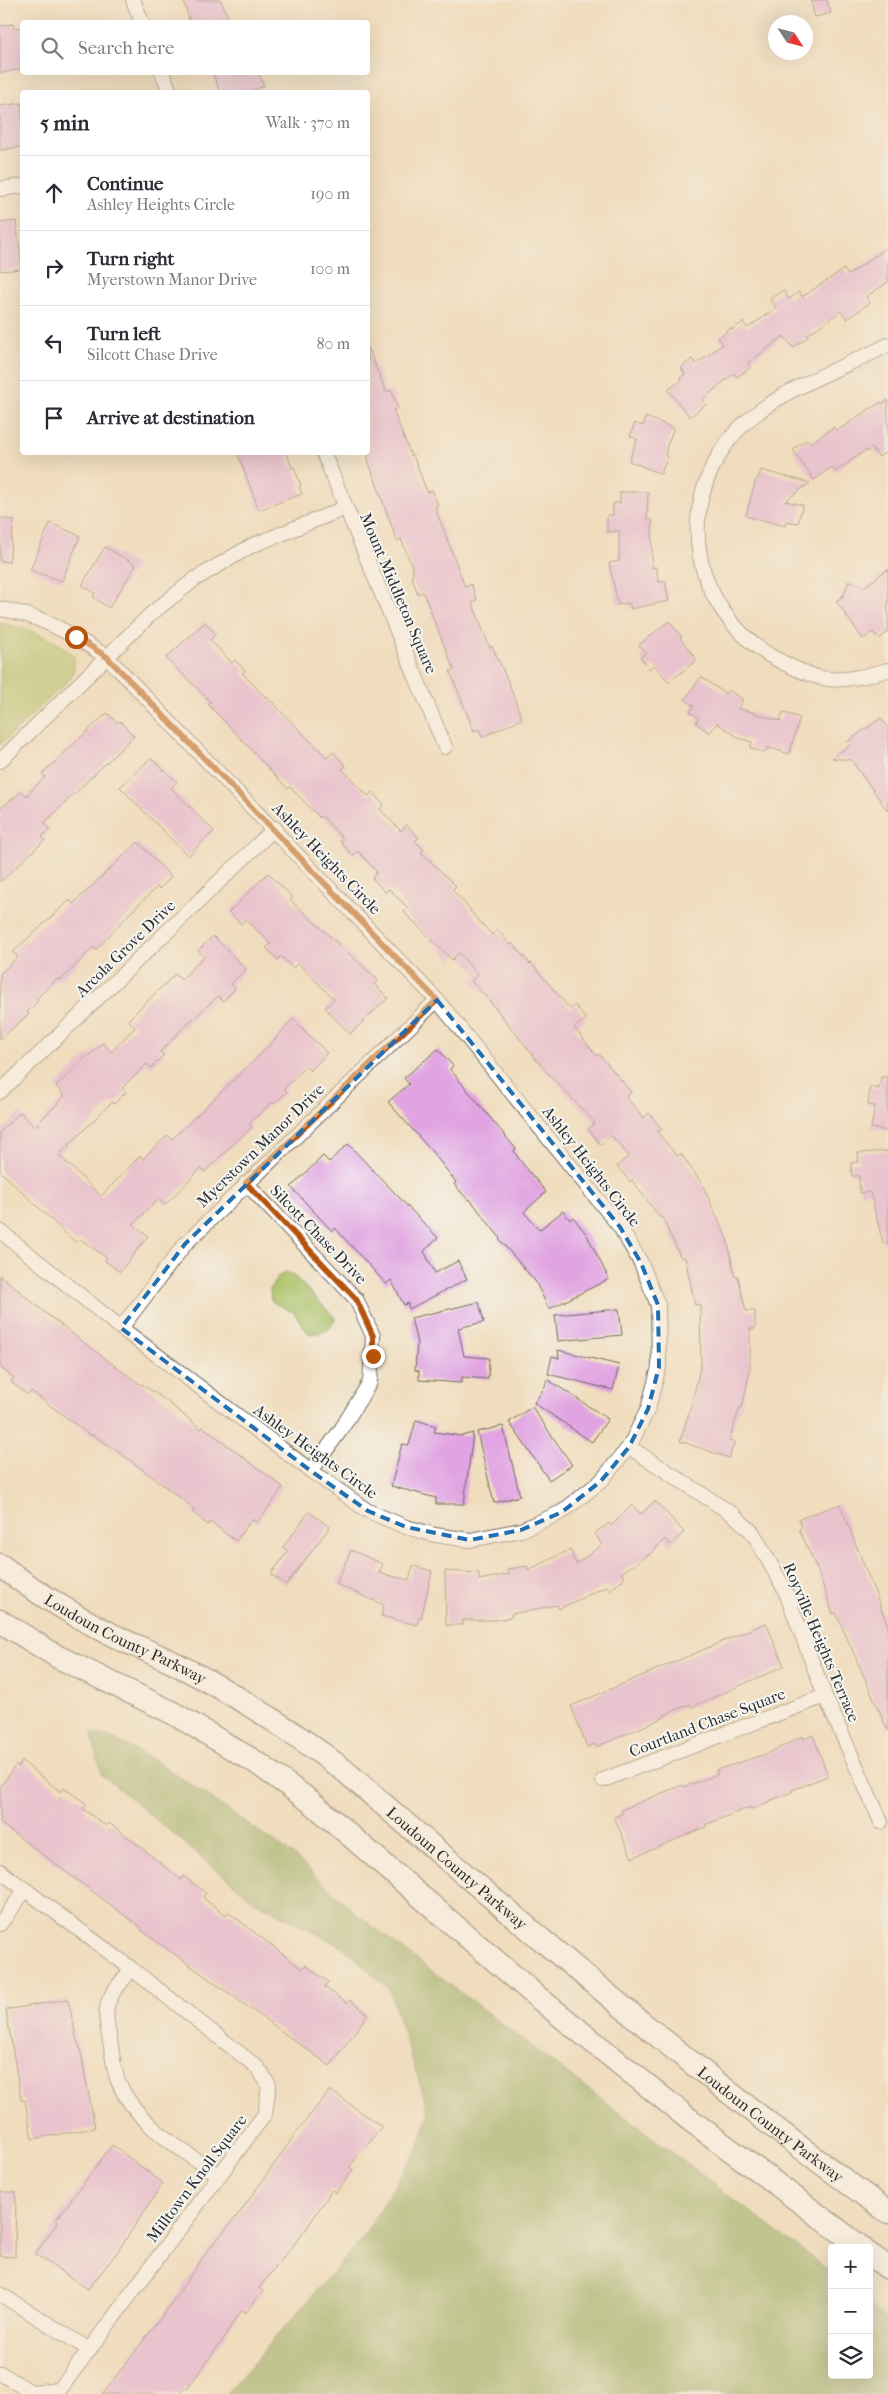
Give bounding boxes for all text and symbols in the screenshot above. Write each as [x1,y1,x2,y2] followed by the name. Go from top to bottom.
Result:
[768,15,813,60] north arrow
[20,20,370,75] search box
[38,34,66,62] icon: search
[78,37,174,59] text: Search here
[40,111,89,135] text: 5 min
[265,113,350,132] text: Walk · 370 m
[87,173,163,195] text: Continue
[40,179,68,207] icon: ahead
[310,184,350,203] text: 190 m
[87,195,235,214] text: Ashley Heights Circle
[87,248,174,270] text: Turn right
[40,254,68,282] icon: right
[310,259,350,278] text: 100 m
[87,270,257,289] text: Myerstown Manor Drive
[87,323,161,345] text: Turn left
[40,329,68,357] icon: left
[316,334,350,353] text: 80 m
[87,345,218,364] text: Silcott Chase Drive
[40,404,68,432] icon: arrive
[87,407,255,429] text: Arrive at destination
[356,510,441,676] street label: Mount Middleton Square
[65,626,88,649] route start
[268,798,385,918] street label: Ashley Heights Circle
[71,896,179,1002] street label: Arcola Grove Drive
[193,1079,328,1211] street label: Myerstown Manor Drive
[538,1101,645,1231] street label: Ashley Heights Circle
[266,1181,371,1288] street label: Silcott Chase Drive
[362,1345,385,1368] route end
[249,1400,381,1503] street label: Ashley Heights Circle
[779,1560,864,1725] street label: Royville Heights Terrace
[41,1590,210,1688] street label: Loudoun County Parkway
[626,1684,788,1761] street label: Courtland Chase Square
[383,1803,531,1934] street label: Loudoun County Parkway
[694,2062,848,2187] street label: Loudoun County Parkway
[142,2111,251,2246] street label: Milltown Knoll Square
[828,2244,873,2379] map controls
[828,2244,873,2289] button: +
[828,2289,873,2334] button: −
[828,2334,873,2379] button: layers

